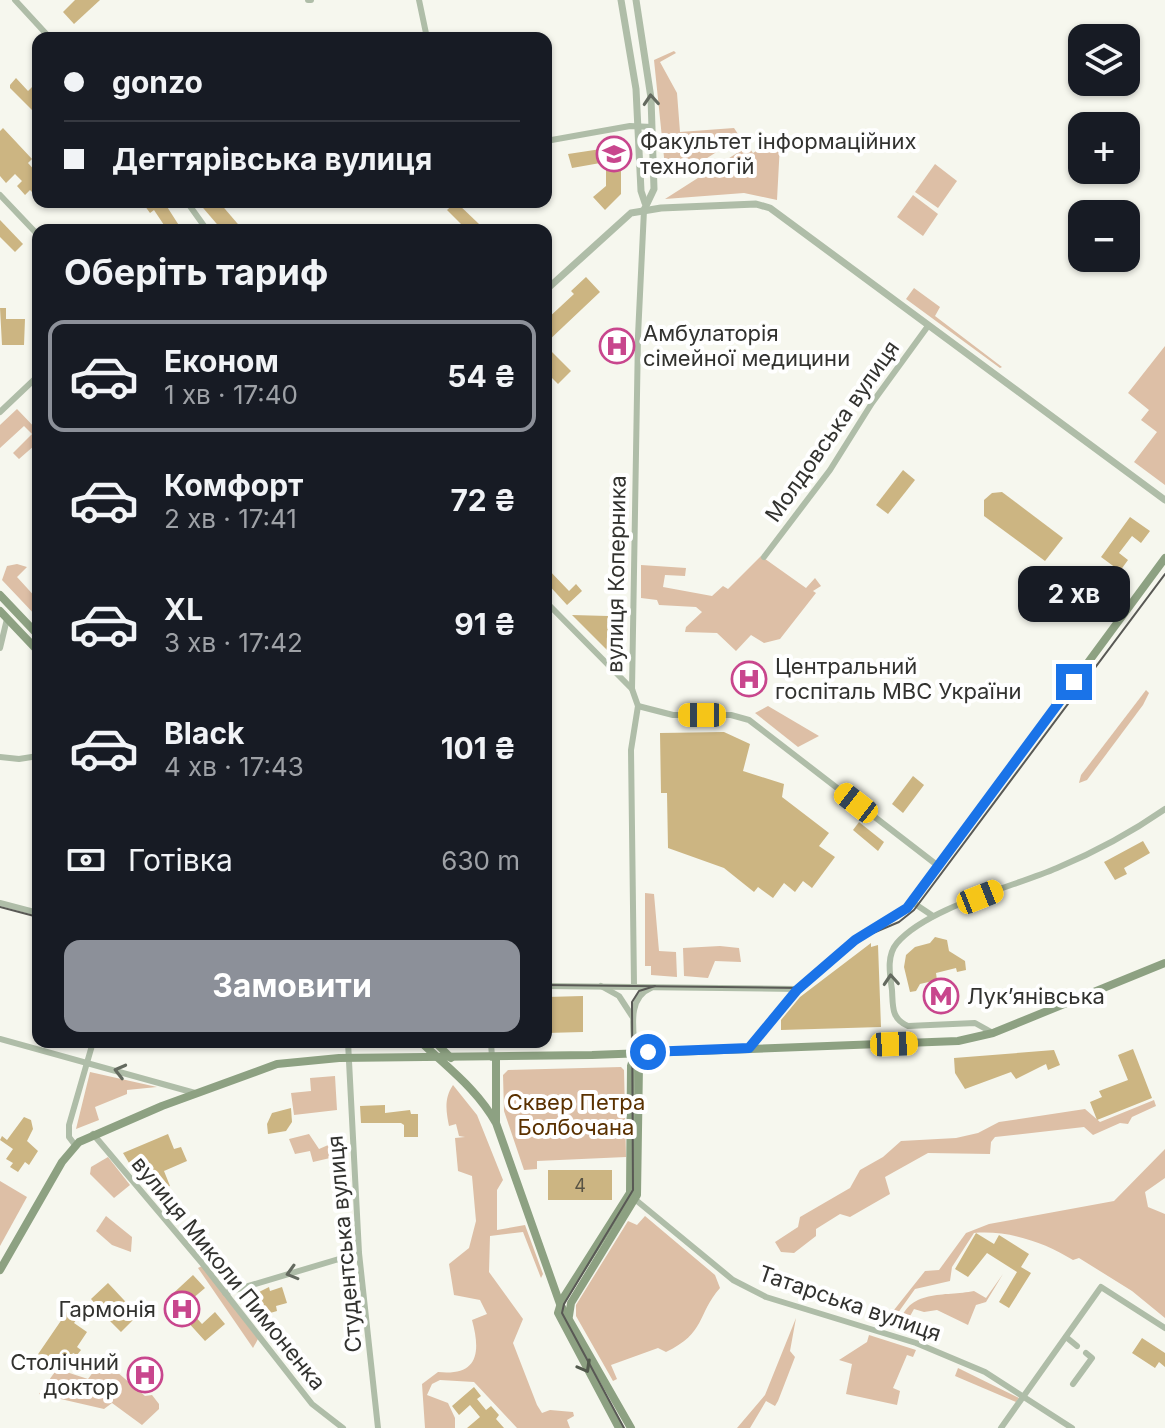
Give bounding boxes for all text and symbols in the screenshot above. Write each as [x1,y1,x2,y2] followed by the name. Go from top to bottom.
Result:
[1068,24,1140,272] map controls
[1068,24,1140,96] button: layers
[112,64,203,100] text: gonzo
[643,93,660,106] one-way arrow
[1068,112,1140,184] button: +
[640,128,917,179] place label: Факультет інформаційних технологій
[595,135,633,173] school or university icon: Факультет інформаційних технологій
[112,141,432,177] text: Дегтярівська вулиця
[1068,200,1140,272] button: −
[64,250,328,294] text: Оберіть тариф
[643,320,850,371] place label: Амбулаторія сімейної медицини
[598,327,636,365] hospital icon: Амбулаторія сімейної медицини
[760,335,904,527] street label: Молдовська вулиця
[68,340,140,412] icon: car
[164,343,279,379] text: Економ
[447,358,516,394] text: 54 ₴
[164,379,298,410] text: 1 хв · 17:40
[68,464,140,536] icon: car
[164,467,303,503] text: Комфорт
[601,475,631,673] street label: вулиця Коперника
[450,482,516,518] text: 72 ₴
[164,503,297,534] text: 2 хв · 17:41
[1018,566,1130,622] callout: 2 хв
[1048,578,1100,609] text: 2 хв
[68,588,140,660] icon: car
[164,591,203,627] text: XL
[454,606,516,642] text: 91 ₴
[164,627,303,658] text: 3 хв · 17:42
[775,653,1022,704] place label: Центральний госпіталь МВС України
[730,660,768,698] hospital icon: Центральний госпіталь МВС України
[1056,664,1092,700] route end
[678,703,726,727] car
[68,712,140,784] icon: car
[164,715,244,751] text: Black
[441,730,516,766] text: 101 ₴
[164,751,304,782] text: 4 хв · 17:43
[830,779,882,827] car
[64,838,108,882] icon: cash
[128,842,233,878] text: Готівка
[441,845,520,876] text: 630 m
[953,877,1007,917] car
[64,940,520,1032] button: Замовити
[883,973,900,986] one-way arrow
[922,977,960,1015] metro station icon: Лукʼянівська
[967,983,1105,1009] place label: Лукʼянівська
[870,1031,918,1057] car
[630,1034,666,1070] route start
[114,1063,128,1080] one-way arrow
[507,1089,645,1140] park label: Сквер Петра Болбочана
[322,1134,366,1354] street label: Студентська вулиця
[127,1151,331,1395] street label: вулиця Миколи Пимоненка
[574,1175,586,1196] house number: 4
[755,1260,945,1346] street label: Татарська вулиця
[286,1264,300,1280] one-way arrow
[163,1290,201,1328] hospital icon: Гармонія
[58,1296,156,1322] place label: Гармонія
[10,1349,119,1400] place label: Столічний доктор
[126,1356,164,1394] hospital icon: Столічний доктор
[576,1359,591,1373] one-way arrow

